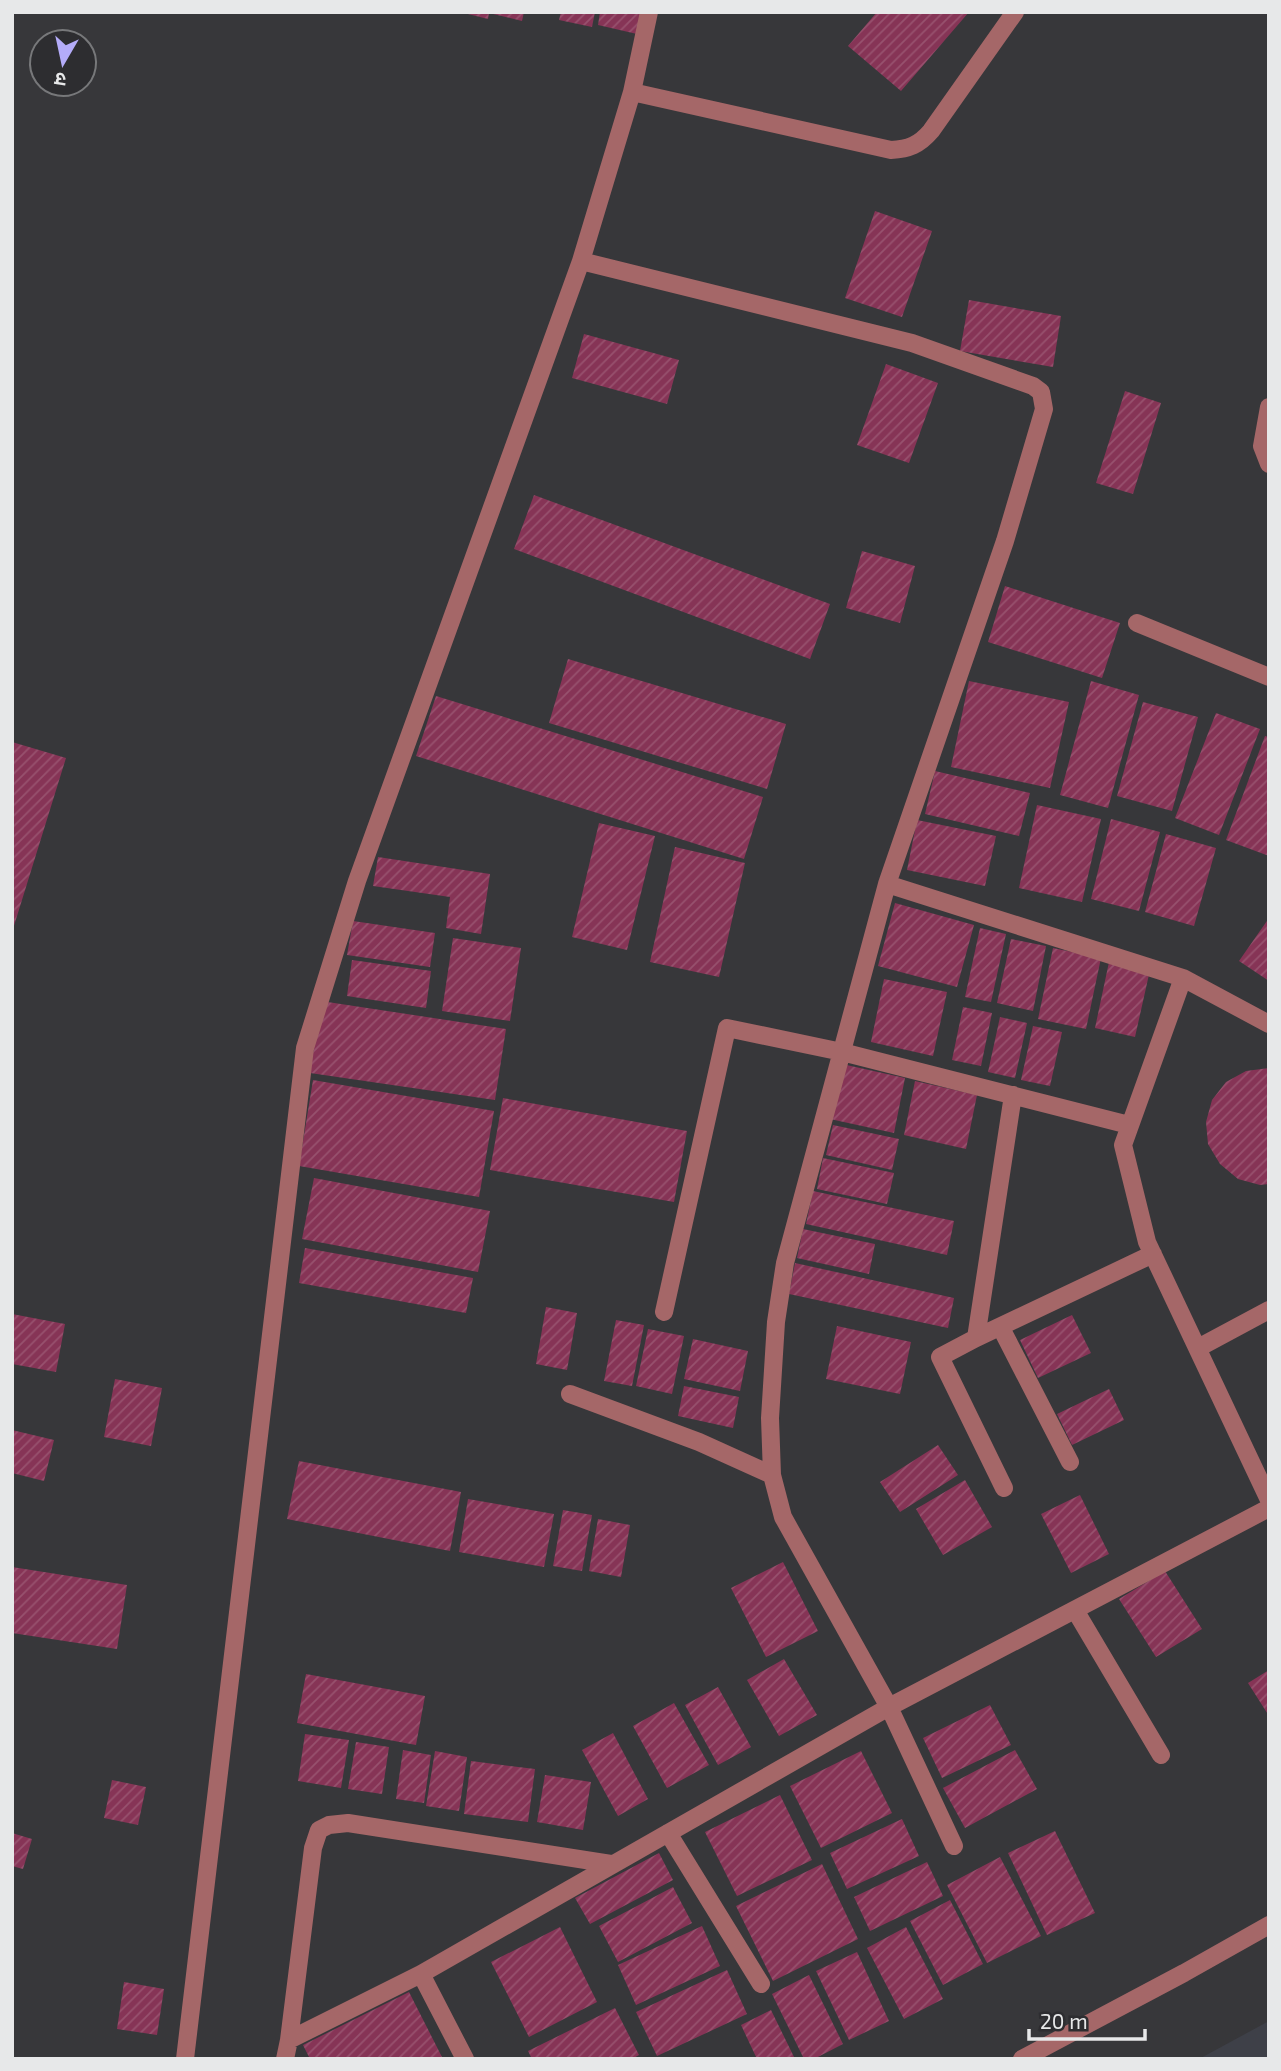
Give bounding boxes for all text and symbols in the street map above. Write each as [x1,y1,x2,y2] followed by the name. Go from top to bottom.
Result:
[28,28,98,98] north arrow
[52,68,68,93] text: उ
[1029,1997,1144,2041] scale bar
[1040,2008,1088,2033] text: 20 m

